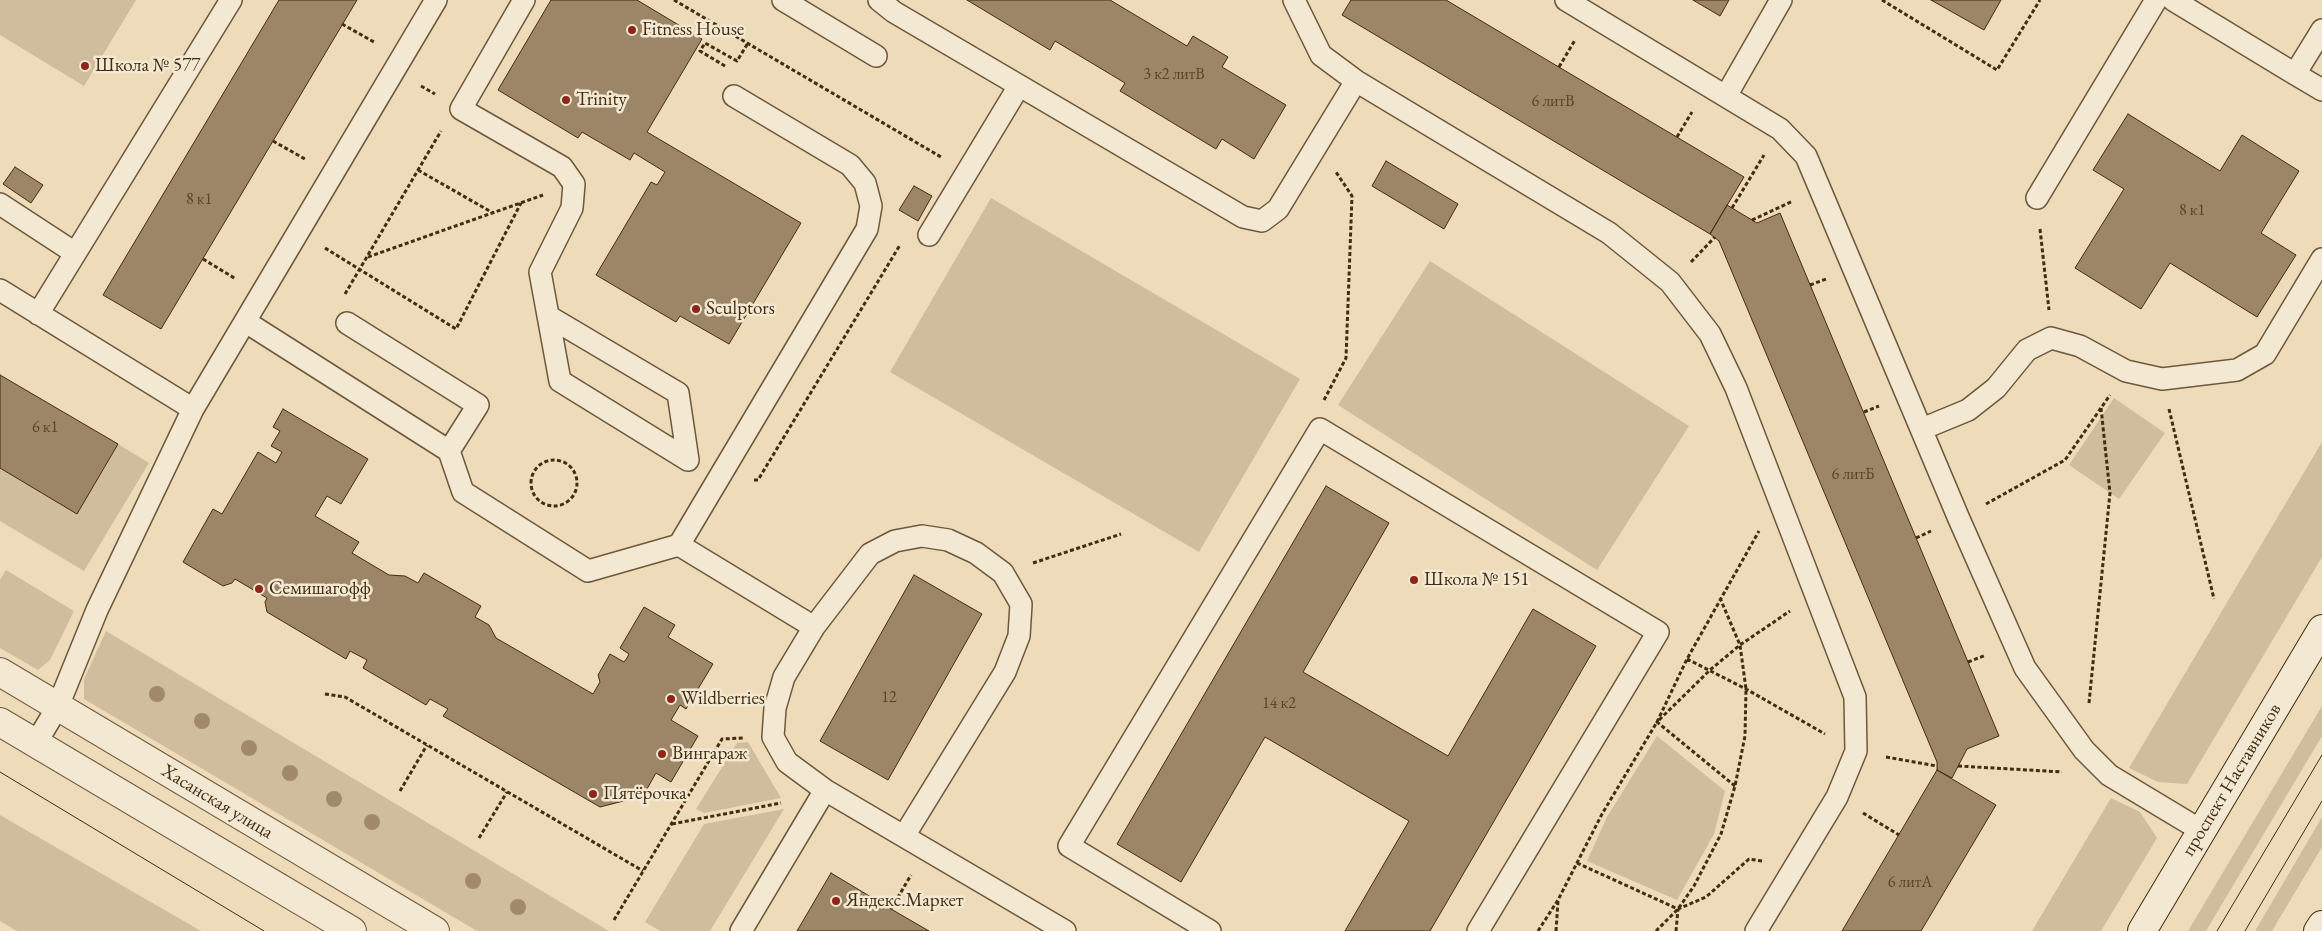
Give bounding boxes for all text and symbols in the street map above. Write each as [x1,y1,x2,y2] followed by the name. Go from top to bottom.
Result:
[642,19,744,41] place label: Fitness House
[626,24,638,36] marker: Fitness House
[95,55,200,77] place label: Школа № 577
[79,60,91,72] marker: Школа № 577
[1143,65,1205,85] house number: 3 к2 литВ
[576,89,627,111] place label: Trinity
[1532,92,1574,112] house number: 6 литВ
[560,94,572,106] marker: Trinity
[186,190,212,210] house number: 8 к1
[2179,201,2205,221] house number: 8 к1
[706,298,775,320] place label: Sculptors
[690,303,702,315] marker: Sculptors
[32,418,58,438] house number: 6 к1
[1832,465,1874,485] house number: 6 литБ
[1424,569,1529,591] place label: Школа № 151
[1408,574,1420,586] marker: Школа № 151
[269,578,371,600] place label: Семишагофф
[253,583,265,595] marker: Семишагофф
[681,688,765,710] place label: Wildberries
[881,688,897,708] house number: 12
[665,693,677,705] marker: Wildberries
[1262,694,1296,714] house number: 14 к2
[2177,699,2287,861] street label: проспект Наставников
[672,743,747,765] place label: Вингараж
[656,748,668,760] marker: Вингараж
[157,760,277,844] street label: Хасанская улица
[603,783,687,805] place label: Пятёрочка
[587,788,599,800] marker: Пятёрочка
[1888,873,1932,893] house number: 6 литА
[846,890,964,912] place label: Яндекс.Маркет
[830,895,842,907] marker: Яндекс.Маркет

